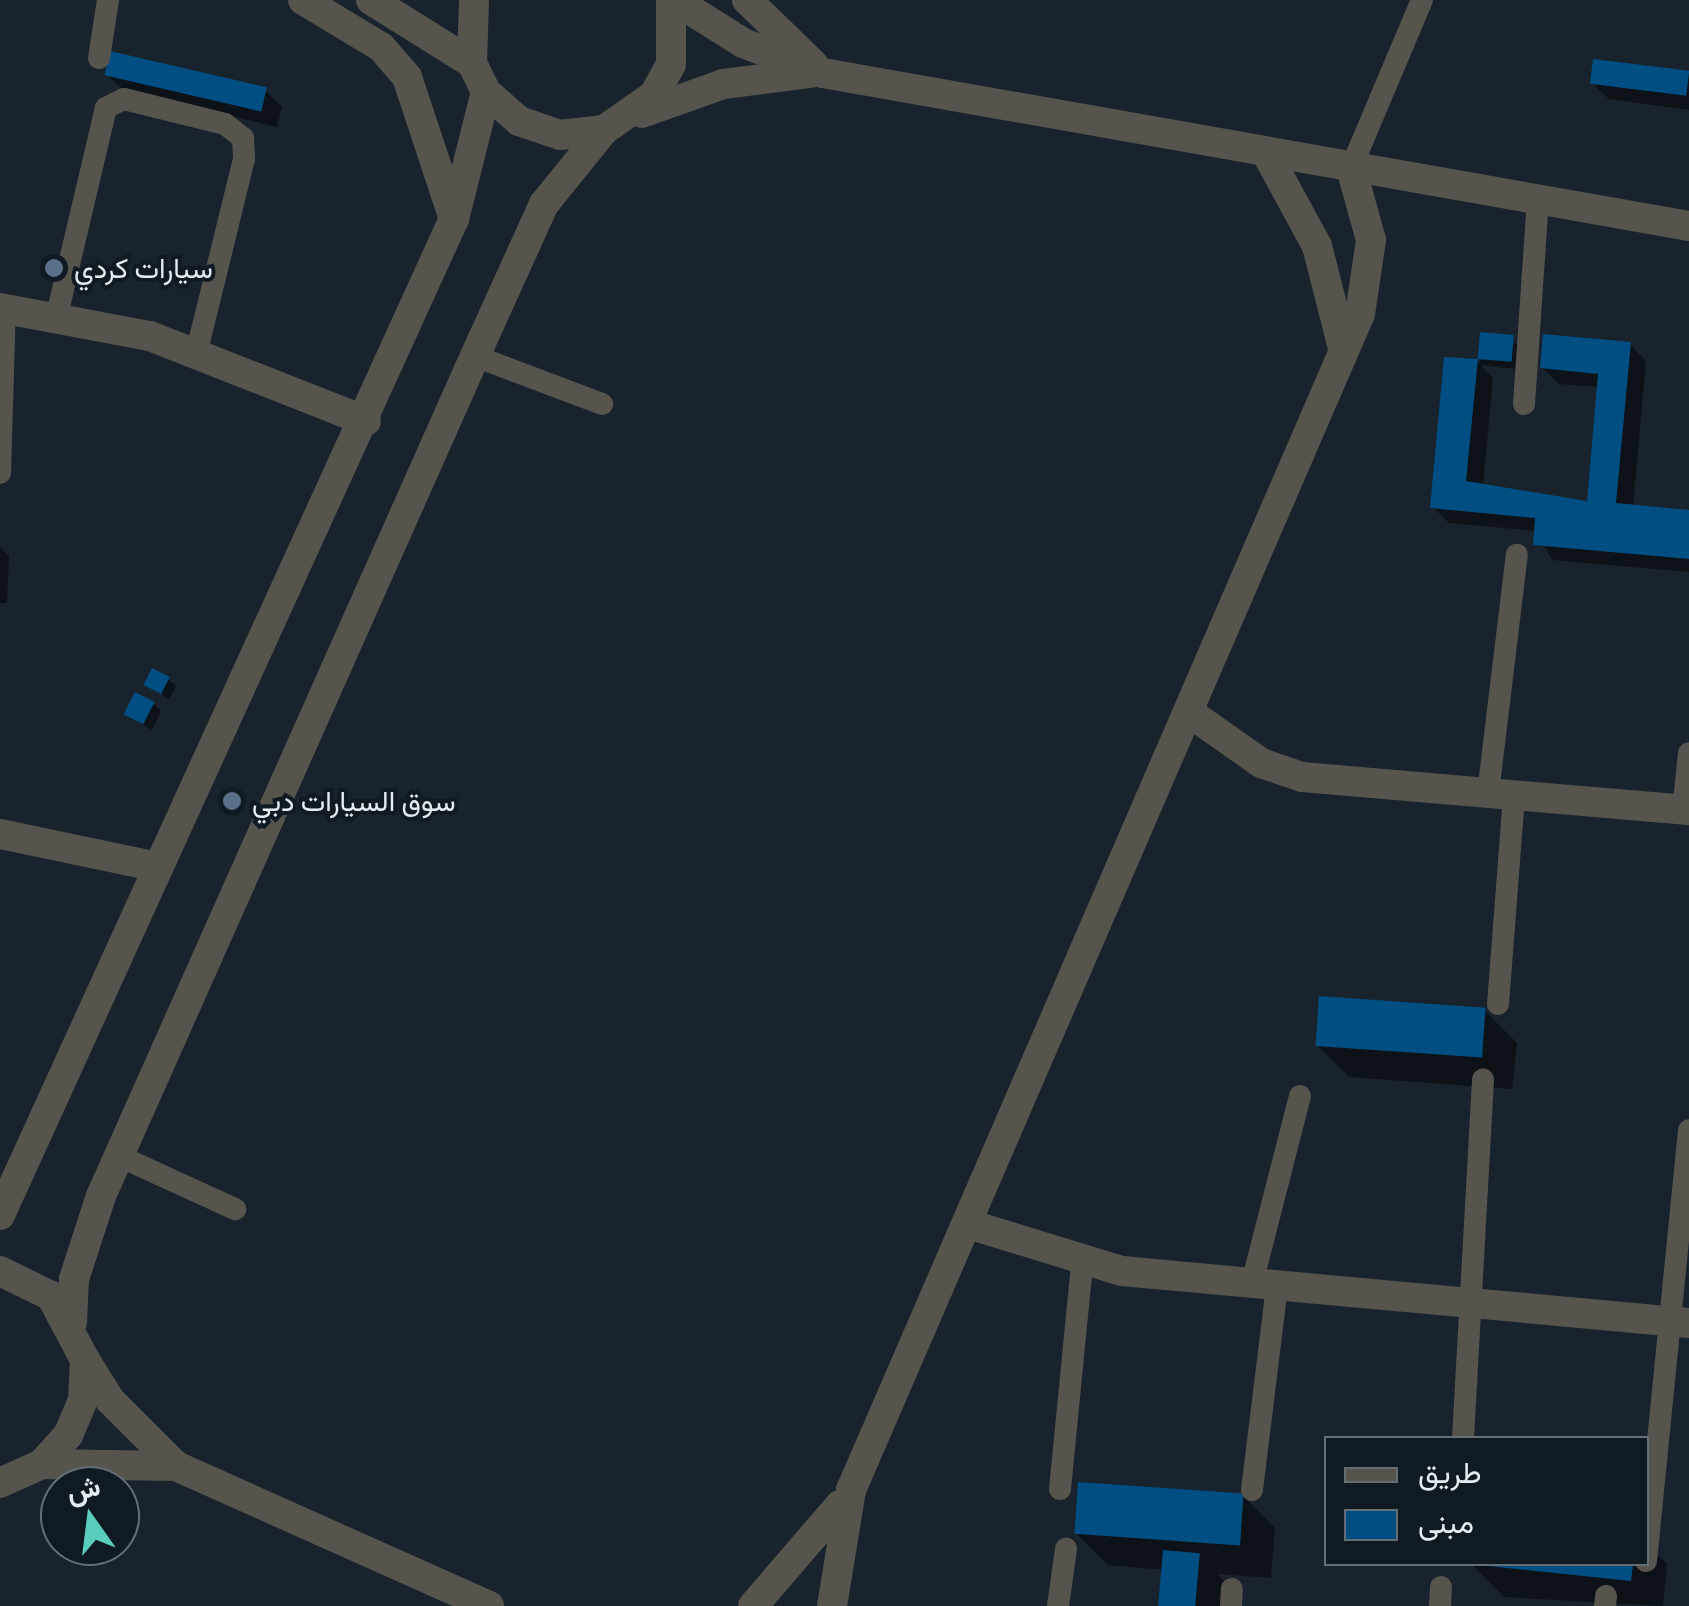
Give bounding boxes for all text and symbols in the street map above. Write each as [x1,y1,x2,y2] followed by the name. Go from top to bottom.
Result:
[74,251,213,285] place label: سيارات كردي
[43,257,65,279] marker: سيارات كردي
[252,784,456,818] place label: سوق السيارات دبي
[221,790,243,812] marker: سوق السيارات دبي
[1324,1436,1649,1566] legend
[1418,1455,1482,1489] text: طريق
[40,1466,140,1566] north arrow
[63,1469,103,1507] text: ش
[1418,1505,1474,1539] text: مبنى

